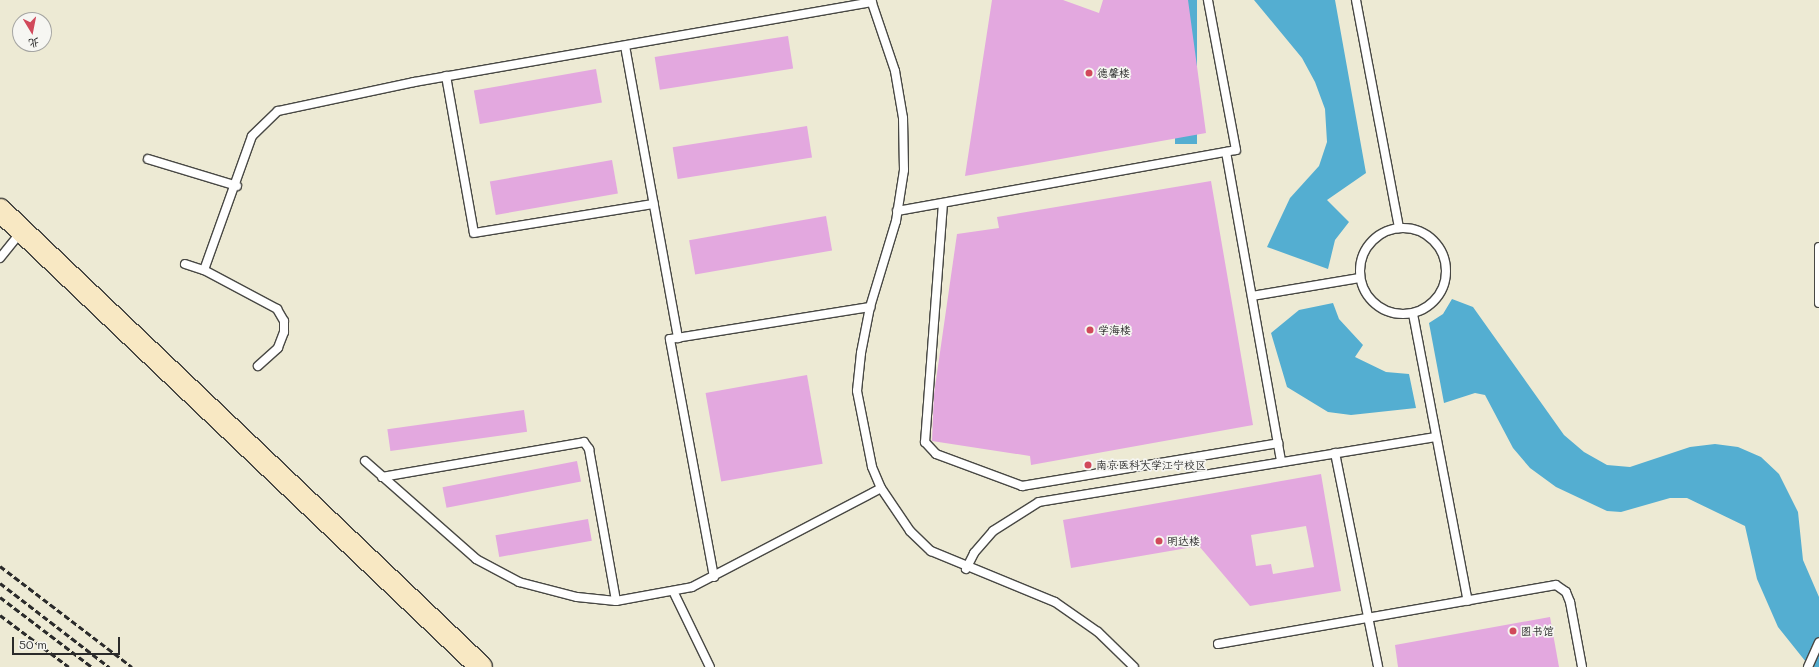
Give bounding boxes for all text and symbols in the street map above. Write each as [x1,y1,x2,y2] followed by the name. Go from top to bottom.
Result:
[12,12,52,52] north arrow
[27,35,41,52] text: 北
[1097,66,1130,80] place label: 德馨楼
[1084,68,1094,78] marker: 德馨楼
[1098,323,1131,337] place label: 学海楼
[1085,325,1095,335] marker: 学海楼
[1096,458,1206,472] place label: 南京医科大学江宁校区
[1083,460,1093,470] marker: 南京医科大学江宁校区
[1167,534,1200,548] place label: 明达楼
[1154,536,1164,546] marker: 明达楼
[1521,624,1554,638] place label: 图书馆
[1508,626,1518,636] marker: 图书馆
[14,629,122,655] scale bar
[19,636,47,652] text: 50 m

